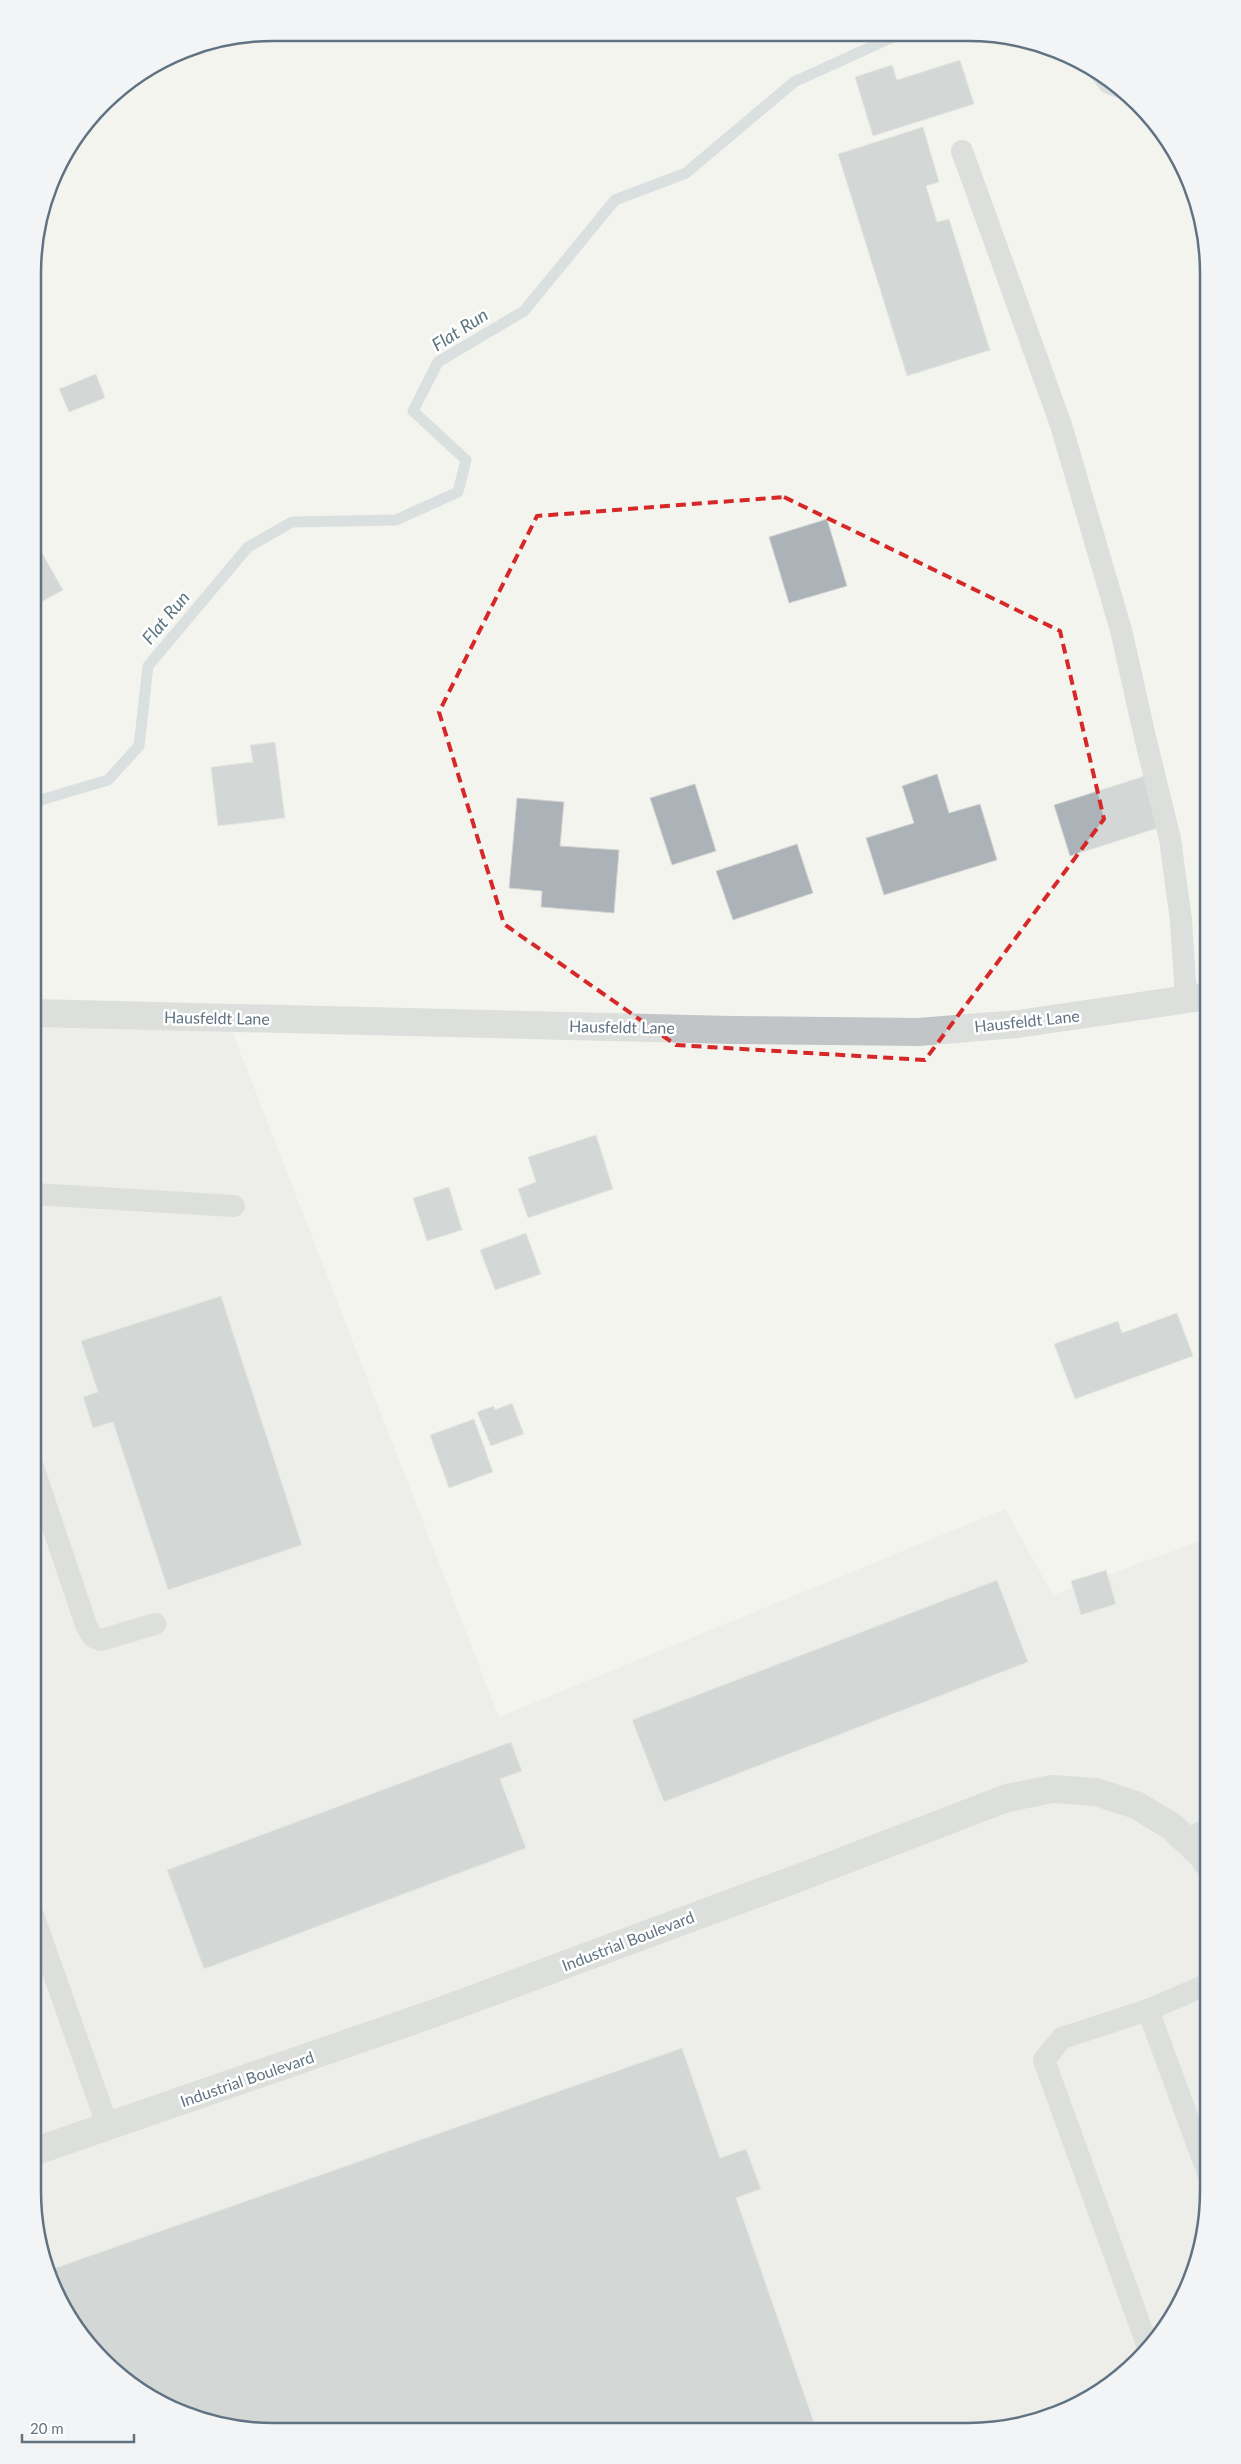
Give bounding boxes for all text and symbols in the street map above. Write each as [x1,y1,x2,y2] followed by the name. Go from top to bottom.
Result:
[427,303,492,355] water label: Flat Run
[137,586,194,648] water label: Flat Run
[973,1006,1080,1035] street label: Hausfeldt Lane
[164,1007,270,1028] street label: Hausfeldt Lane
[569,1016,675,1037] street label: Hausfeldt Lane
[559,1907,697,1975] street label: Industrial Boulevard
[178,2047,316,2110] street label: Industrial Boulevard
[22,2412,135,2444] scale bar
[30,2419,64,2437] text: 20 m

